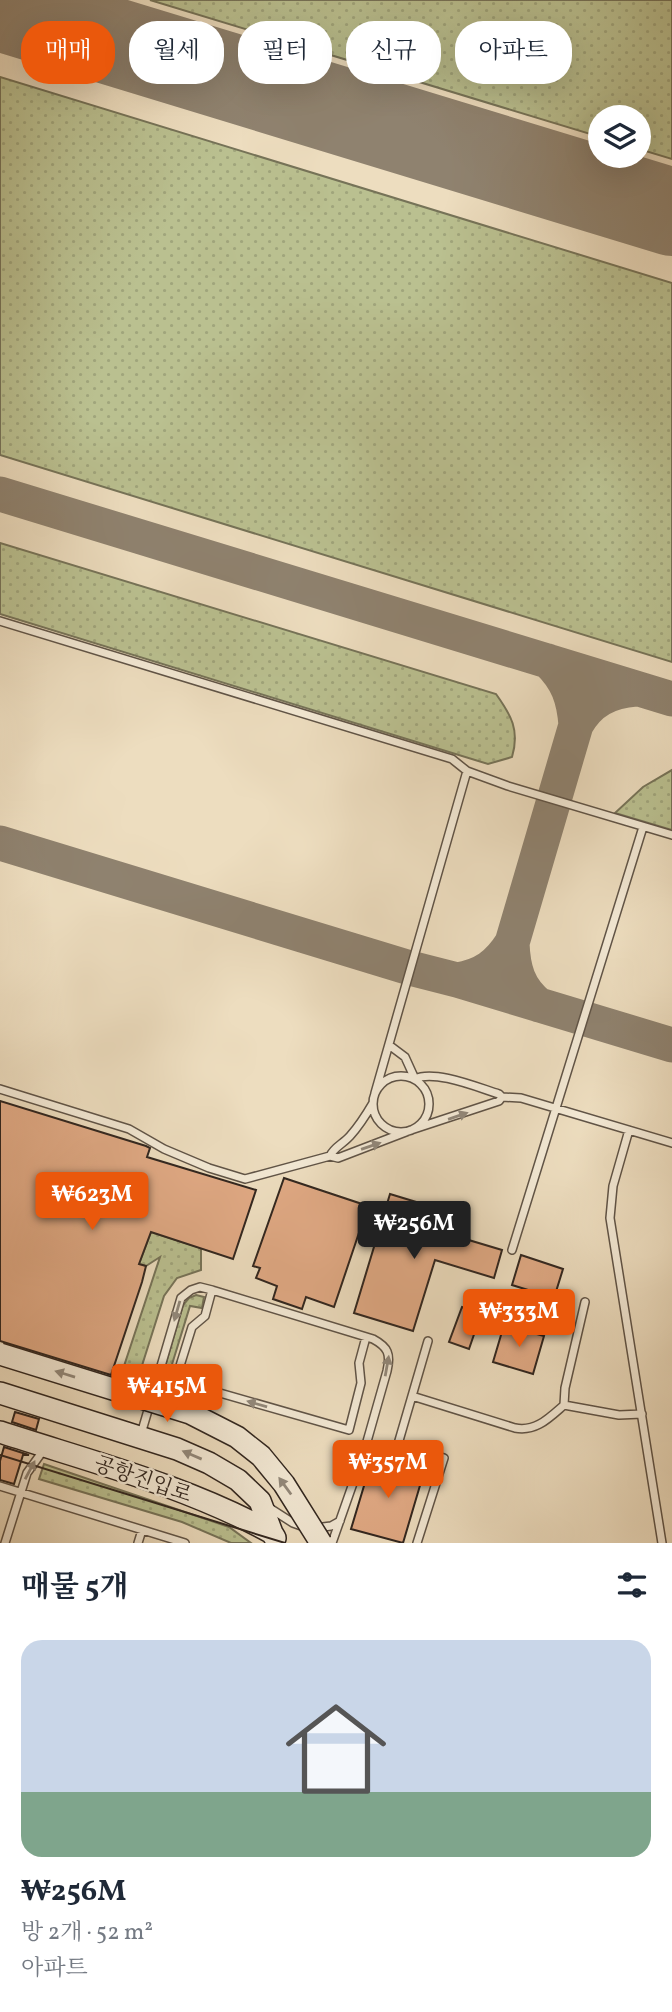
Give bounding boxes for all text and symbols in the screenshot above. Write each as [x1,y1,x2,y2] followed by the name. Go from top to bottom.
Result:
[21,21,115,84] chip: 매매
[129,21,224,84] chip: 월세
[238,21,332,84] chip: 필터
[346,21,441,84] chip: 신규
[455,21,572,84] chip: 아파트
[588,105,651,168] map controls
[588,105,651,168] button: layers
[447,1110,468,1121] one-way arrow
[361,1140,382,1151] one-way arrow
[43,1172,141,1232] pin: ₩623M
[51,1179,133,1211] text: ₩623M
[365,1202,463,1261] pin: ₩256M
[374,1208,454,1240] text: ₩256M
[470,1290,568,1349] pin: ₩333M
[479,1296,559,1328] text: ₩333M
[171,1300,182,1322] one-way arrow
[382,1355,393,1377] one-way arrow
[118,1364,216,1424] pin: ₩415M
[55,1368,76,1379] one-way arrow
[127,1371,207,1403] text: ₩415M
[247,1398,268,1408] one-way arrow
[339,1440,437,1500] pin: ₩357M
[349,1447,427,1479] text: ₩357M
[90,1450,195,1511] street label: 공항진입로
[181,1450,202,1461] one-way arrow
[24,1460,36,1480] one-way arrow
[277,1477,292,1495] one-way arrow
[613,1566,651,1604] icon: filters
[21,1567,128,1609] text: 매물 5개
[273,1686,399,1812] icon: home
[21,1871,126,1913] text: ₩256M
[21,1917,153,1949] text: 방 2개 · 52 m²
[21,1953,88,1985] text: 아파트

